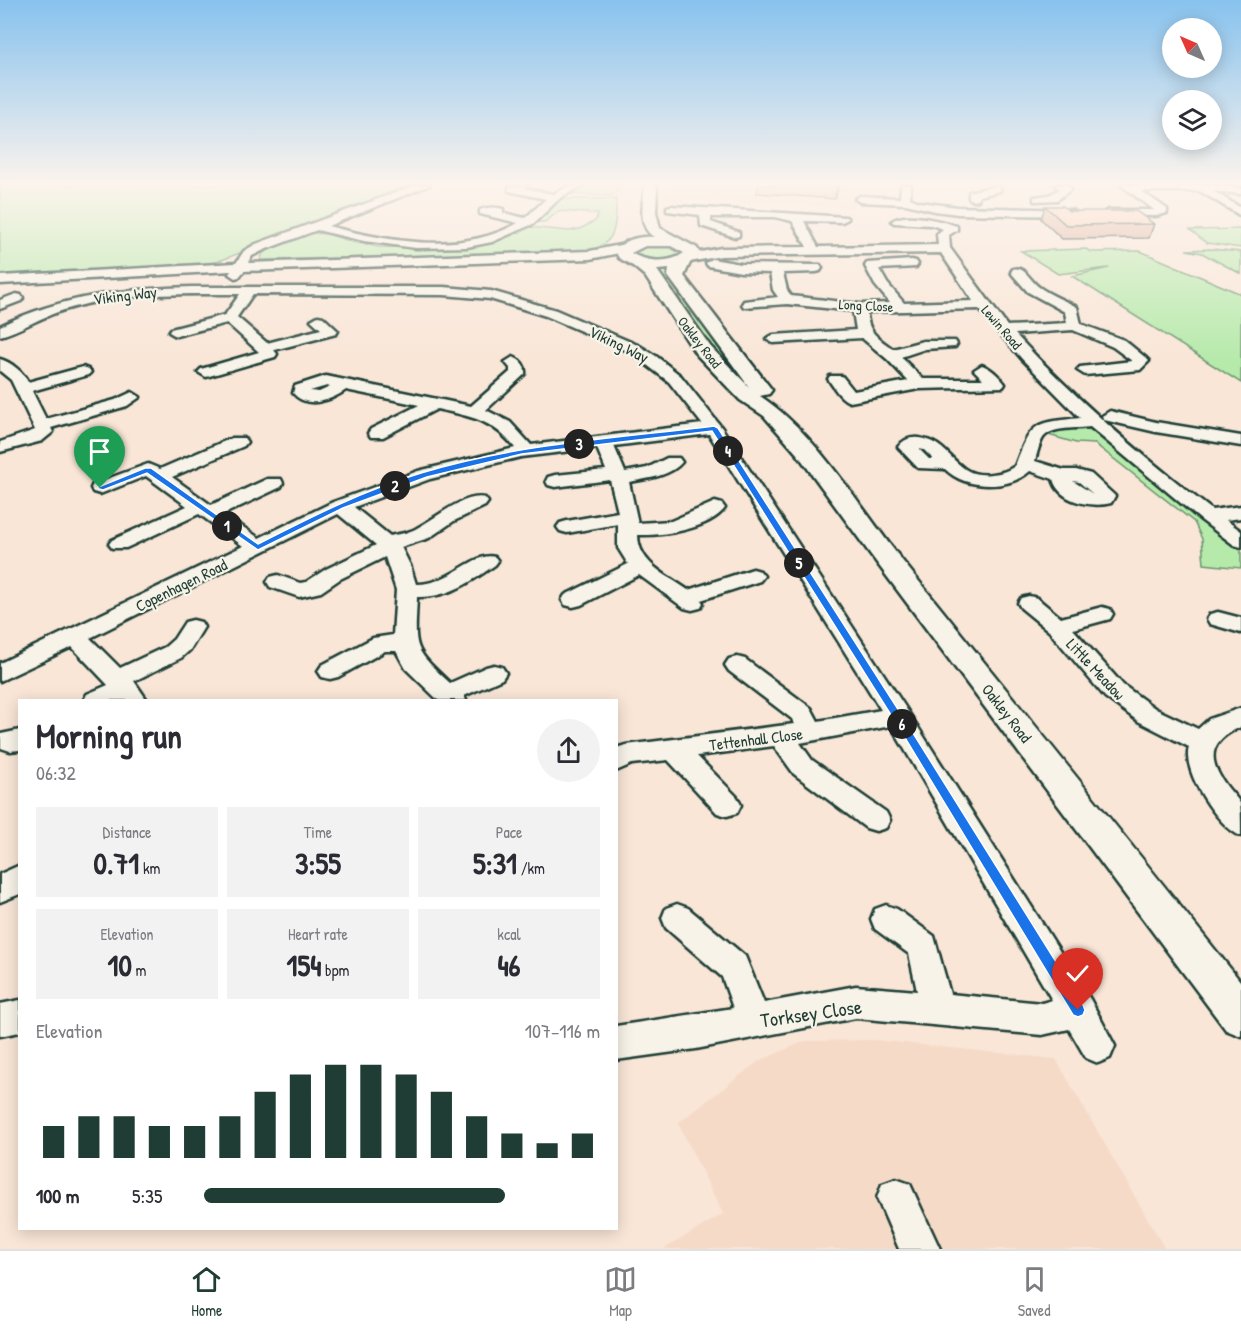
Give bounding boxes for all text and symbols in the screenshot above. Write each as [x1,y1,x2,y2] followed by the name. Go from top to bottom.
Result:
[1162,18,1222,78] north arrow
[1162,18,1222,150] map controls
[1162,90,1222,150] button: layers
[92,280,158,310] street label: Viking Way
[838,294,894,317] street label: Long Close
[977,301,1027,354] street label: Lewin Road
[673,312,726,373] street label: Oakley Road
[586,320,653,368] street label: Viking Way
[74,426,125,488] pin
[564,429,594,459] pin: 3
[575,433,583,455] text: 3
[83,435,116,468] icon: arrive
[713,436,743,466] pin: 4
[725,440,731,462] text: 4
[380,471,410,501] pin: 2
[391,475,399,497] text: 2
[212,511,242,541] pin: 1
[224,515,230,537] text: 1
[784,548,814,578] pin: 5
[796,552,802,574] text: 5
[132,553,230,617] street label: Copenhagen Road
[1062,633,1130,705] street label: Little Meadow
[977,679,1037,747] street label: Oakley Road
[887,709,917,739] pin: 6
[899,713,905,735] text: 6
[36,714,182,758] text: Morning run
[537,719,600,782] button: share
[708,722,805,756] street label: Tettenhall Close
[36,759,76,786] text: 06:32
[103,821,151,843] text: Distance
[304,821,332,843] text: Time
[496,821,522,843] text: Pace
[94,843,139,883] text: 0.71
[295,843,341,883] text: 3:55
[473,843,517,883] text: 5:31
[139,857,160,879] text: km
[517,857,545,879] text: /km
[100,923,154,945] text: Elevation
[288,923,348,945] text: Heart rate
[497,923,521,945] text: kcal
[108,945,132,985] text: 10
[287,945,321,985] text: 154
[497,945,521,985] text: 46
[1052,948,1103,1010] pin
[1061,957,1094,990] icon: check
[132,959,146,981] text: m
[321,959,349,981] text: bpm
[759,993,863,1033] street label: Torksey Close
[36,1017,102,1044] text: Elevation
[525,1017,600,1044] text: 107–116 m
[36,1182,79,1209] text: 100 m
[132,1182,163,1209] text: 5:35
[190,1263,223,1321] tab: Home
[604,1263,637,1321] tab: Map
[1018,1263,1051,1321] tab: Saved

